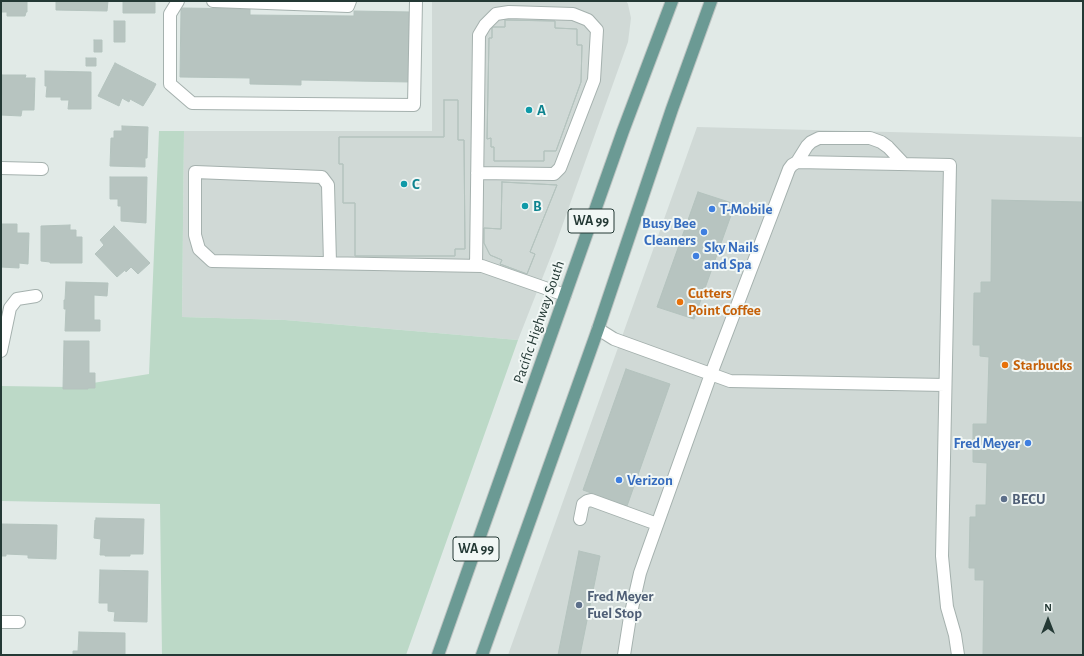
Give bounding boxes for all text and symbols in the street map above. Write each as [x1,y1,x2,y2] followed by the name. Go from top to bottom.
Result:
[537,101,546,119] place label: A
[524,105,534,115] marker: A
[412,175,420,193] place label: C
[399,179,409,189] marker: C
[533,197,542,215] place label: B
[720,200,773,218] place label: T-Mobile
[520,201,530,211] marker: B
[707,204,717,214] marker: T-Mobile
[568,209,614,233] road number: WA 99
[642,214,696,249] place label: Busy Bee Cleaners
[699,227,709,237] marker: Busy Bee Cleaners
[704,238,759,273] place label: Sky Nails and Spa
[691,251,701,261] marker: Sky Nails and Spa
[510,258,568,386] street label: Pacific Highway South
[688,284,761,319] place label: Cutters Point Coffee
[675,297,685,307] marker: Cutters Point Coffee
[1013,356,1072,374] place label: Starbucks
[1000,360,1010,370] marker: Starbucks
[953,434,1020,452] place label: Fred Meyer
[1023,438,1033,448] marker: Fred Meyer
[627,471,673,489] place label: Verizon
[614,475,624,485] marker: Verizon
[1012,490,1045,508] place label: BECU
[999,494,1009,504] marker: BECU
[453,537,499,561] road number: WA 99
[587,587,654,622] place label: Fred Meyer Fuel Stop
[574,600,584,610] marker: Fred Meyer Fuel Stop
[1028,600,1068,640] north arrow
[1044,602,1052,613] text: N

